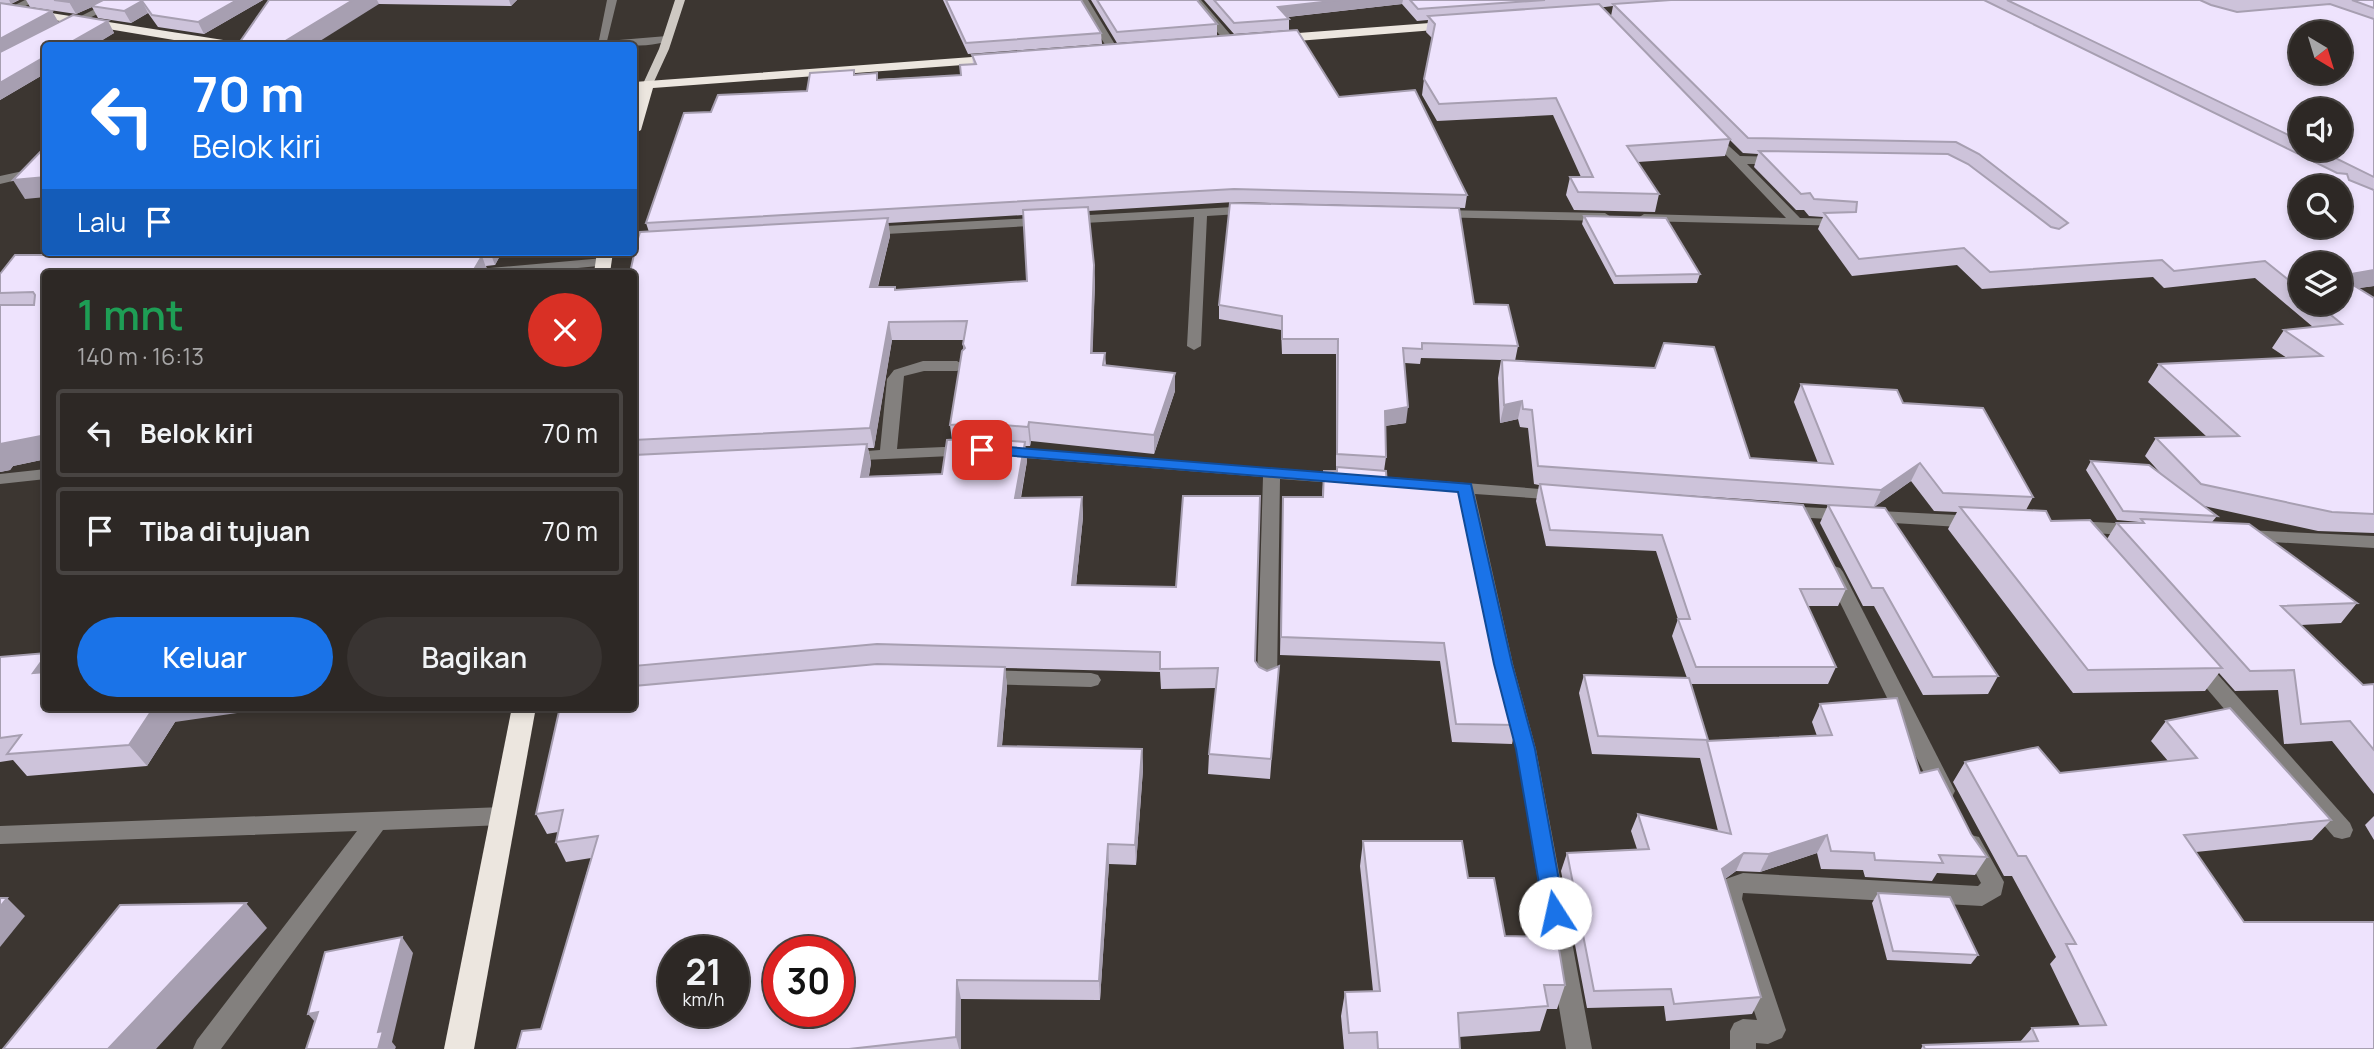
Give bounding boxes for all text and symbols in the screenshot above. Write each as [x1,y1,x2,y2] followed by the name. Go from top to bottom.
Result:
[2289,21,2352,84] north arrow
[2289,21,2352,315] map controls
[192,60,304,127] text: 70 m
[77,70,168,161] icon: left
[2289,98,2352,161] button: sound
[192,124,321,168] text: Belok kiri
[2289,175,2352,238] button: search
[140,203,178,241] icon: arrive
[77,204,126,240] text: Lalu
[2289,252,2352,315] button: layers
[77,285,184,343] text: 1 mnt
[528,293,602,367] button: close
[77,340,204,372] text: 140 m · 16:13
[81,414,119,452] icon: left
[140,415,254,451] text: Belok kiri
[542,415,598,451] text: 70 m
[952,420,1012,480] pin
[963,431,1001,469] icon: arrive
[81,512,119,550] icon: arrive
[140,513,310,549] text: Tiba di tujuan
[542,513,598,549] text: 70 m
[77,617,333,697] button: Keluar
[347,617,602,697] button: Bagikan
[1518,876,1592,950] position arrow
[763,936,854,1027] speed limit sign: 30
[685,948,722,996] text: 21
[683,987,724,1011] text: km/h

